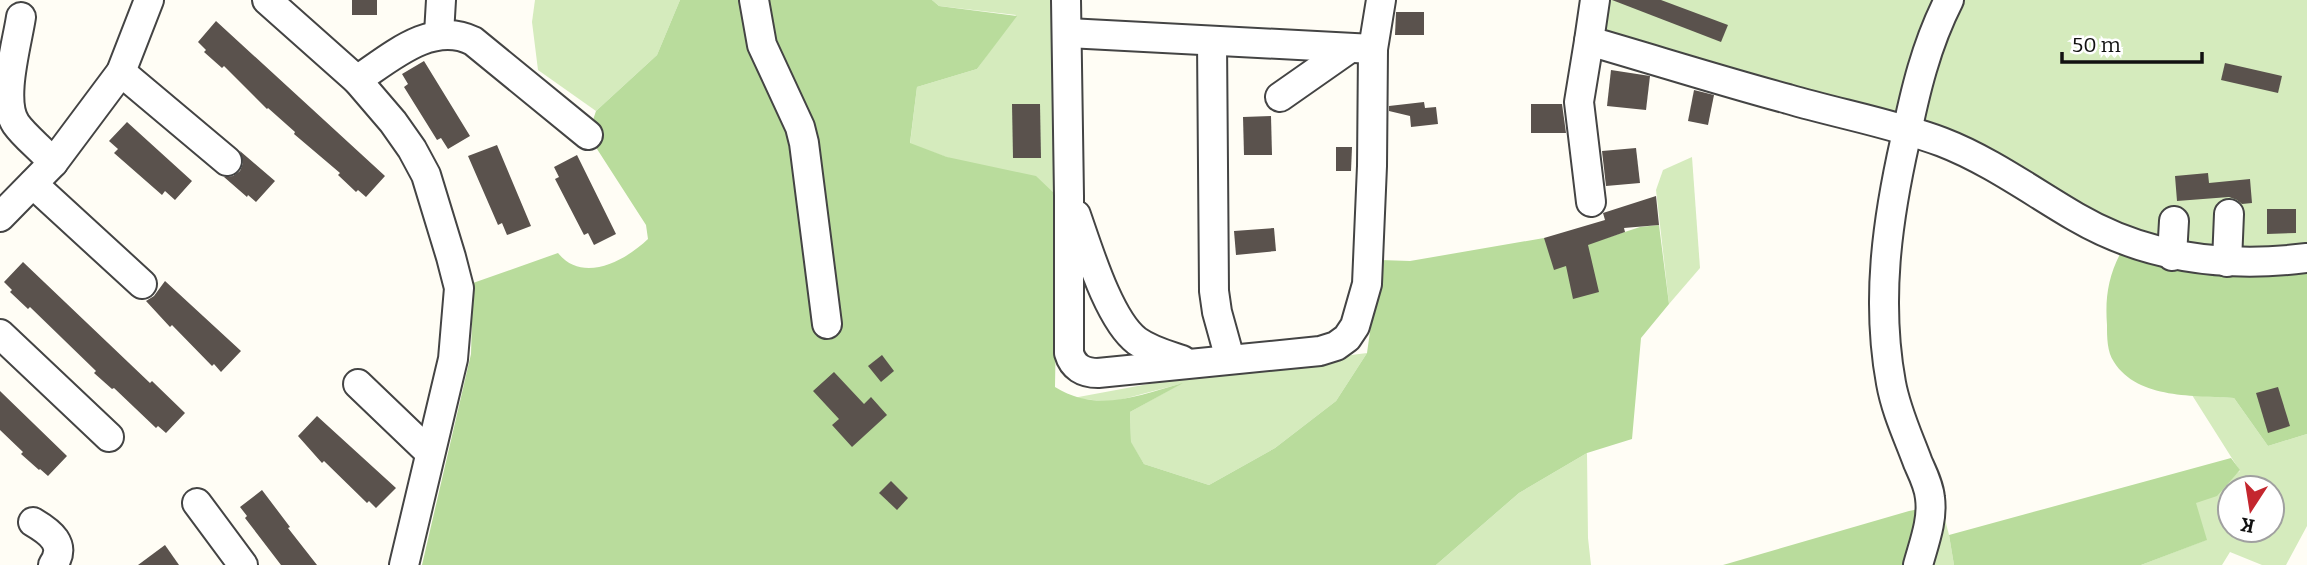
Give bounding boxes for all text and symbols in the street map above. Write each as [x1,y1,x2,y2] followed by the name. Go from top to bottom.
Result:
[2062,21,2202,65] scale bar
[2072,32,2121,58] text: 50 m
[2216,474,2286,544] north arrow
[2238,512,2257,538] text: K

